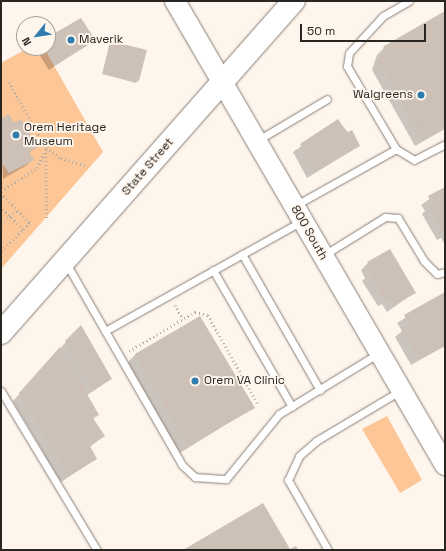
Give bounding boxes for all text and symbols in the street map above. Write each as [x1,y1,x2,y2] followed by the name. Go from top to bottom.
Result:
[16,16,56,56] north arrow
[302,16,428,42] scale bar
[307,23,335,39] text: 50 m
[79,33,123,47] place label: Maverik
[19,35,34,48] text: N
[66,35,76,45] marker: Maverik
[353,88,413,102] place label: Walgreens
[416,90,426,100] marker: Walgreens
[24,121,106,149] place label: Orem Heritage Museum
[11,130,21,140] marker: Orem Heritage Museum
[119,135,177,199] street label: State Street
[288,203,330,263] street label: 800 South
[204,374,285,388] place label: Orem VA Clinic
[189,375,201,387] marker: Orem VA Clinic

